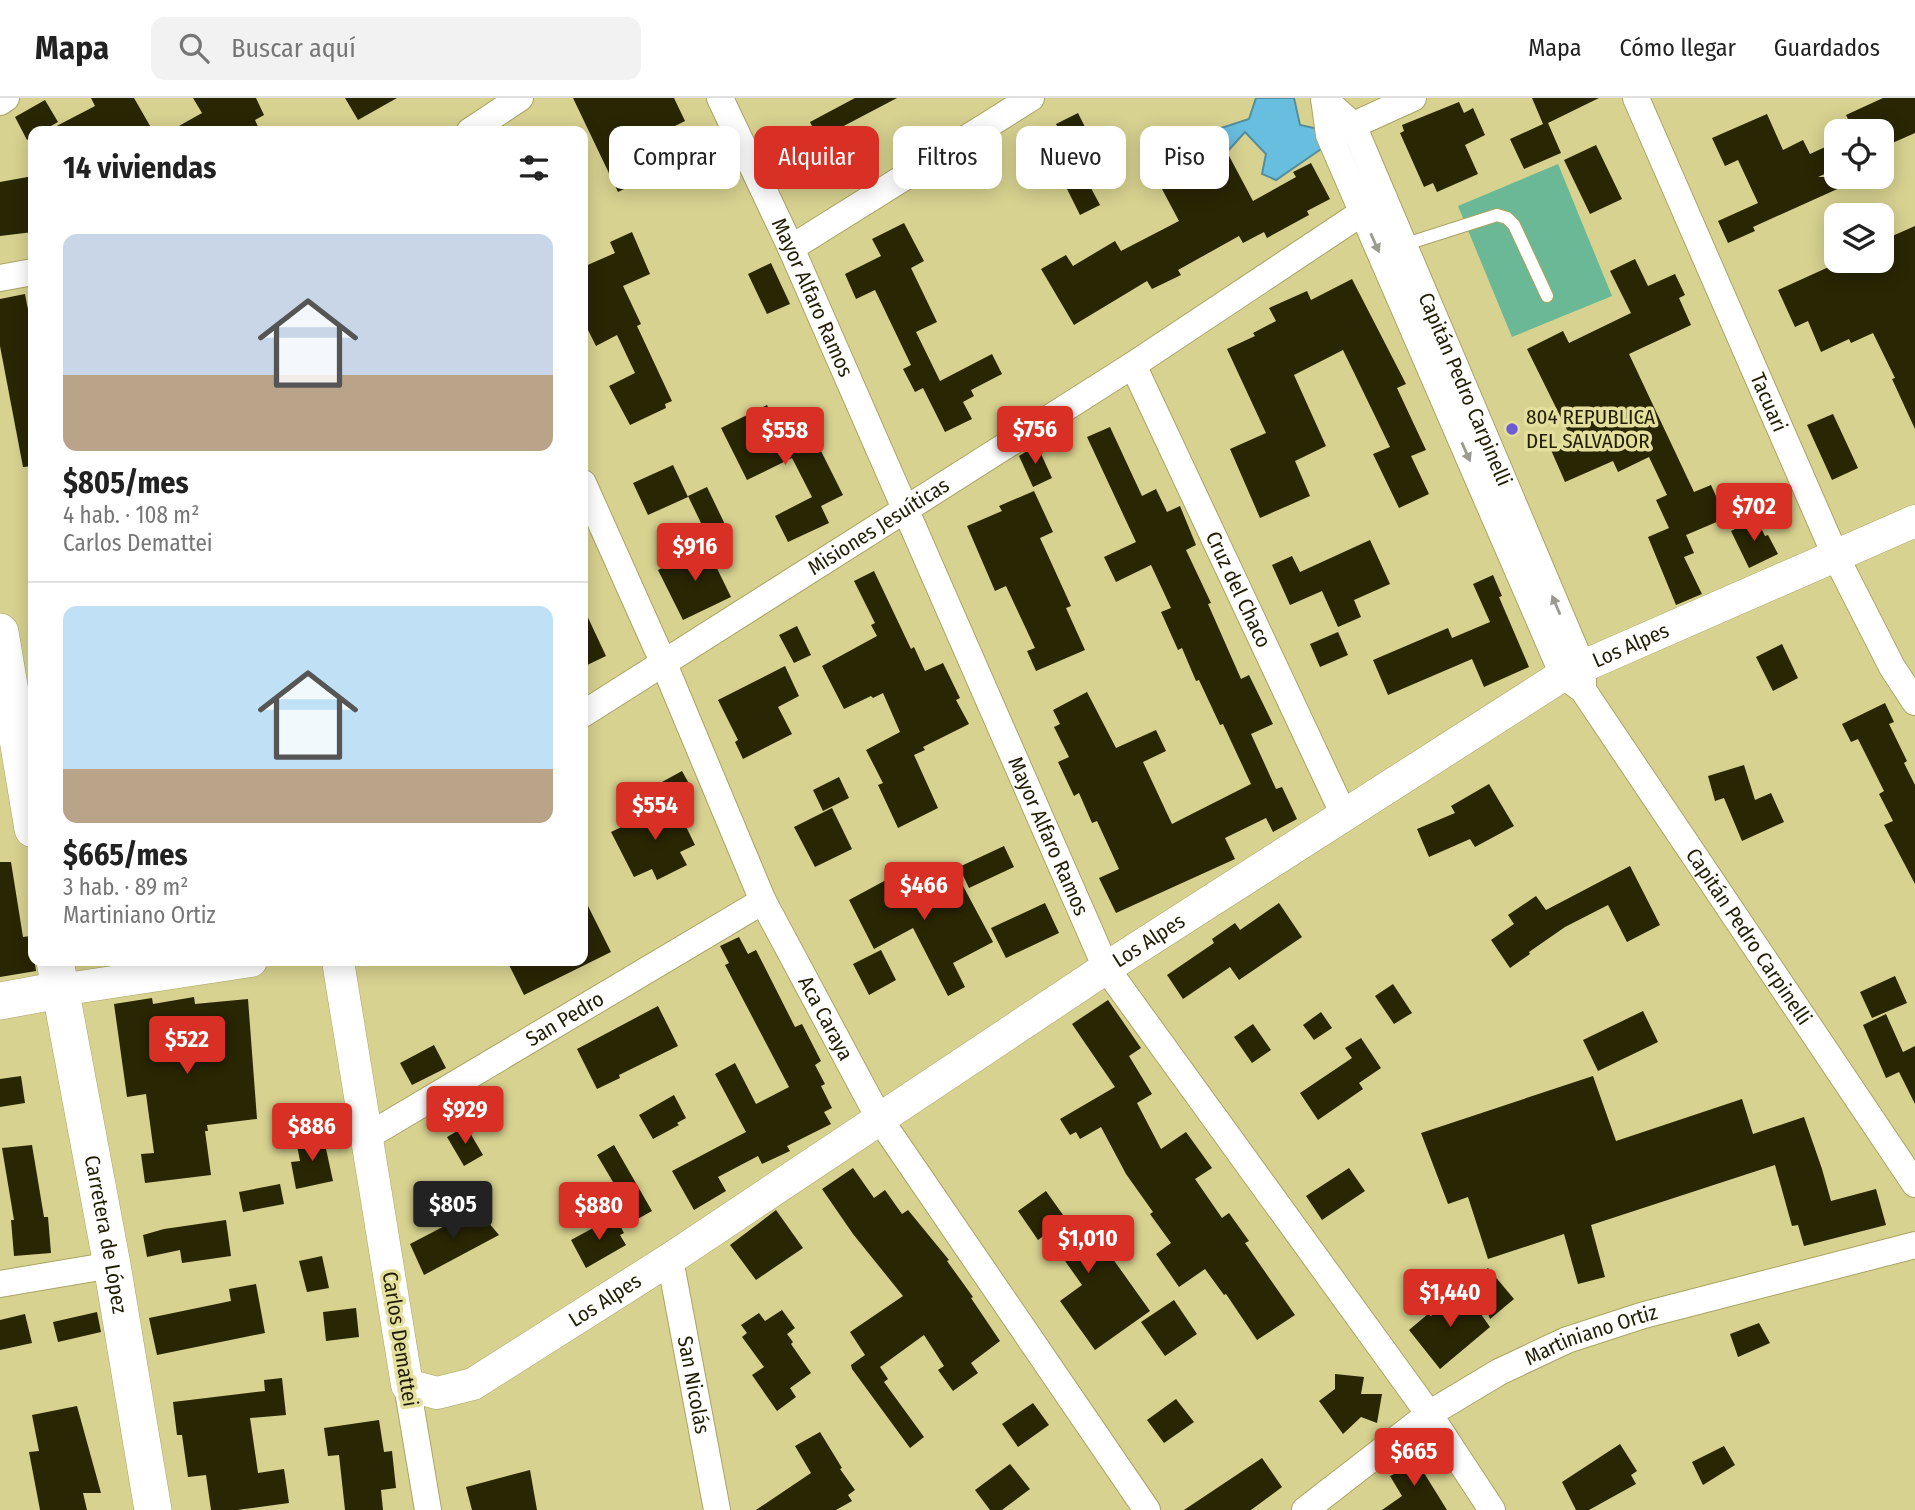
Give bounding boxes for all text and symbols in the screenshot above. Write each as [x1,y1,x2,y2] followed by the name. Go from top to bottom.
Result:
[151,17,641,80] search box
[35,28,109,68] text: Mapa
[175,29,213,67] icon: search
[231,33,356,64] text: Buscar aquí
[1528,34,1581,62] text: Mapa
[1619,34,1736,62] text: Cómo llegar
[1774,34,1880,62] text: Guardados
[1824,119,1894,273] map controls
[1824,119,1894,189] button: locate
[609,126,740,189] chip: Comprar
[754,126,879,189] chip: Alquilar
[893,126,1002,189] chip: Filtros
[1016,126,1126,189] chip: Nuevo
[1140,126,1229,189] chip: Piso
[515,149,553,187] icon: filters
[63,150,216,186] text: 14 viviendas
[1824,203,1894,273] button: layers
[766,214,859,381] street label: Mayor Alfaro Ramos
[1370,233,1381,254] one-way arrow
[245,280,371,406] icon: home
[1413,289,1517,490] street label: Capitán Pedro Carpinelli
[1744,369,1793,436] street label: Tacuari
[1526,404,1655,454] place label: 804 REPUBLICA DEL SALVADOR
[994,406,1076,466] pin: $756
[744,408,826,467] pin: $558
[1013,415,1057,443] text: $756
[762,416,808,444] text: $558
[1504,421,1520,437] marker: 804 REPUBLICA DEL SALVADOR
[1460,442,1472,462] one-way arrow
[63,465,189,501] text: $805/mes
[803,472,954,581] street label: Misiones Jesuíticas
[1713,484,1795,543] pin: $702
[1732,492,1776,520] text: $702
[63,501,199,529] text: 4 hab. · 108 m²
[654,524,736,583] pin: $916
[1200,527,1277,652] street label: Cruz del Chaco
[63,529,213,557] text: Carlos Demattei
[673,532,717,560] text: $916
[1550,595,1562,615] one-way arrow
[1588,617,1673,674] street label: Los Alpes
[245,652,371,778] icon: home
[1002,753,1095,920] street label: Mayor Alfaro Ramos
[614,782,696,842] pin: $554
[632,791,678,819] text: $554
[63,837,188,873] text: $665/mes
[1680,843,1817,1030] street label: Capitán Pedro Carpinelli
[883,862,965,922] pin: $466
[900,871,948,899] text: $466
[63,873,188,901] text: 3 hab. · 89 m²
[63,901,216,929] text: Martiniano Ortiz
[1108,908,1190,973] street label: Los Alpes
[793,972,859,1065] street label: Aca Caraya
[521,986,609,1052] street label: San Pedro
[146,1016,228,1076] pin: $522
[165,1025,209,1053] text: $522
[424,1086,506,1146] pin: $929
[442,1095,488,1123] text: $929
[271,1104,353,1163] pin: $886
[288,1112,336,1140] text: $886
[79,1153,133,1315] street label: Carretera de López
[412,1182,494,1241] pin: $805
[558,1182,640,1242] pin: $880
[429,1190,477,1218] text: $805
[575,1191,623,1219] text: $880
[1031,1216,1145,1275] pin: $1,010
[1058,1224,1118,1252] text: $1,010
[564,1268,646,1333] street label: Los Alpes
[376,1270,424,1408] street label: Carlos Demattei
[1393,1270,1507,1329] pin: $1,440
[1419,1278,1481,1306] text: $1,440
[1520,1299,1660,1371] street label: Martiniano Ortiz
[672,1334,715,1436] street label: San Nicolás
[1373,1428,1455,1488] pin: $665
[1391,1437,1437,1465] text: $665

